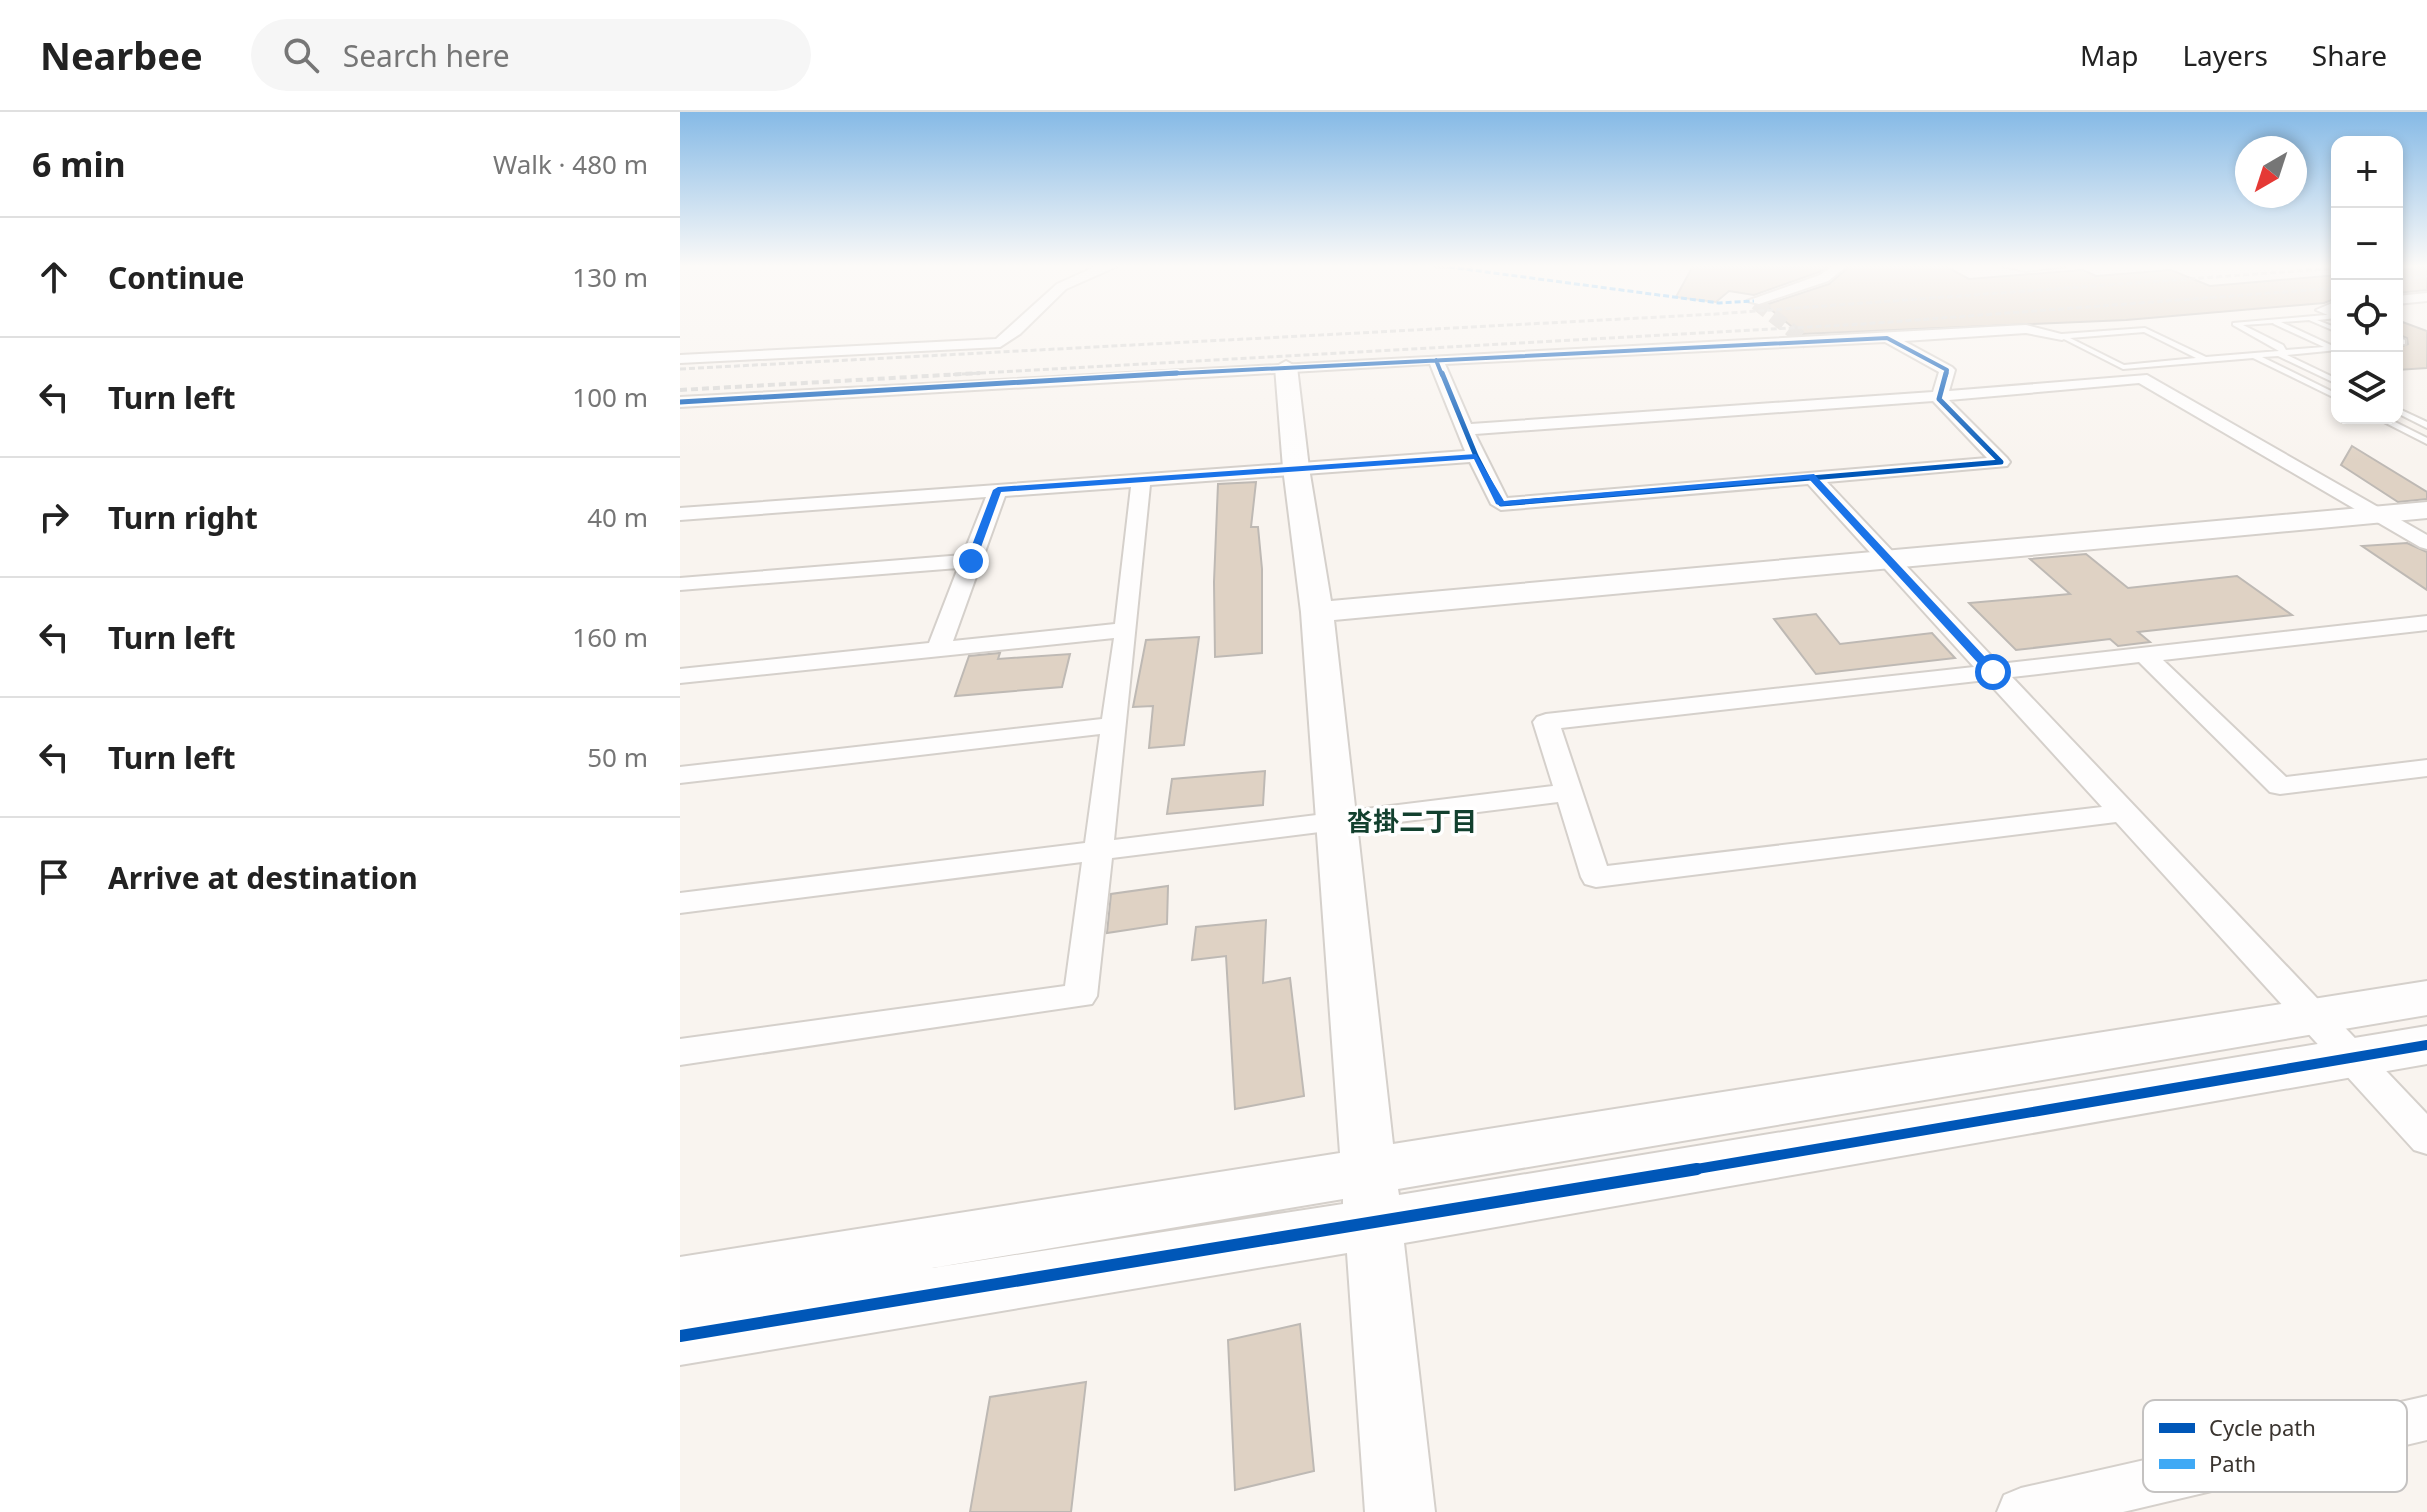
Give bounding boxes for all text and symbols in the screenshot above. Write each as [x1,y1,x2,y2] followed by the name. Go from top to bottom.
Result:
[251,19,811,91] search box
[40,29,203,81] text: Nearbee
[279,33,323,77] icon: search
[343,35,510,76] text: Search here
[2080,36,2138,74] text: Map
[2182,36,2268,74] text: Layers
[2312,36,2387,74] text: Share
[2235,136,2307,208] north arrow
[2331,136,2403,424] map controls
[2331,136,2403,208] button: +
[32,141,126,187] text: 6 min
[493,146,648,182] text: Walk · 480 m
[2331,208,2403,280] button: −
[32,255,76,299] icon: ahead
[108,257,244,298] text: Continue
[572,259,648,295] text: 130 m
[2331,280,2403,352] button: locate
[2331,352,2403,424] button: layers
[32,375,76,419] icon: left
[108,377,236,418] text: Turn left
[572,379,648,415] text: 100 m
[32,495,76,539] icon: right
[108,497,258,538] text: Turn right
[587,499,648,535] text: 40 m
[953,543,989,579] route end
[32,615,76,659] icon: left
[108,617,236,658] text: Turn left
[572,619,648,655] text: 160 m
[1975,654,2011,690] route start
[32,735,76,779] icon: left
[108,737,236,778] text: Turn left
[587,739,648,775] text: 50 m
[1347,803,1477,839] district label: 沓掛二丁目
[32,855,76,899] icon: arrive
[108,857,418,898] text: Arrive at destination
[2143,1400,2407,1492] legend
[2209,1412,2316,1442] text: Cycle path
[2209,1448,2256,1478] text: Path

